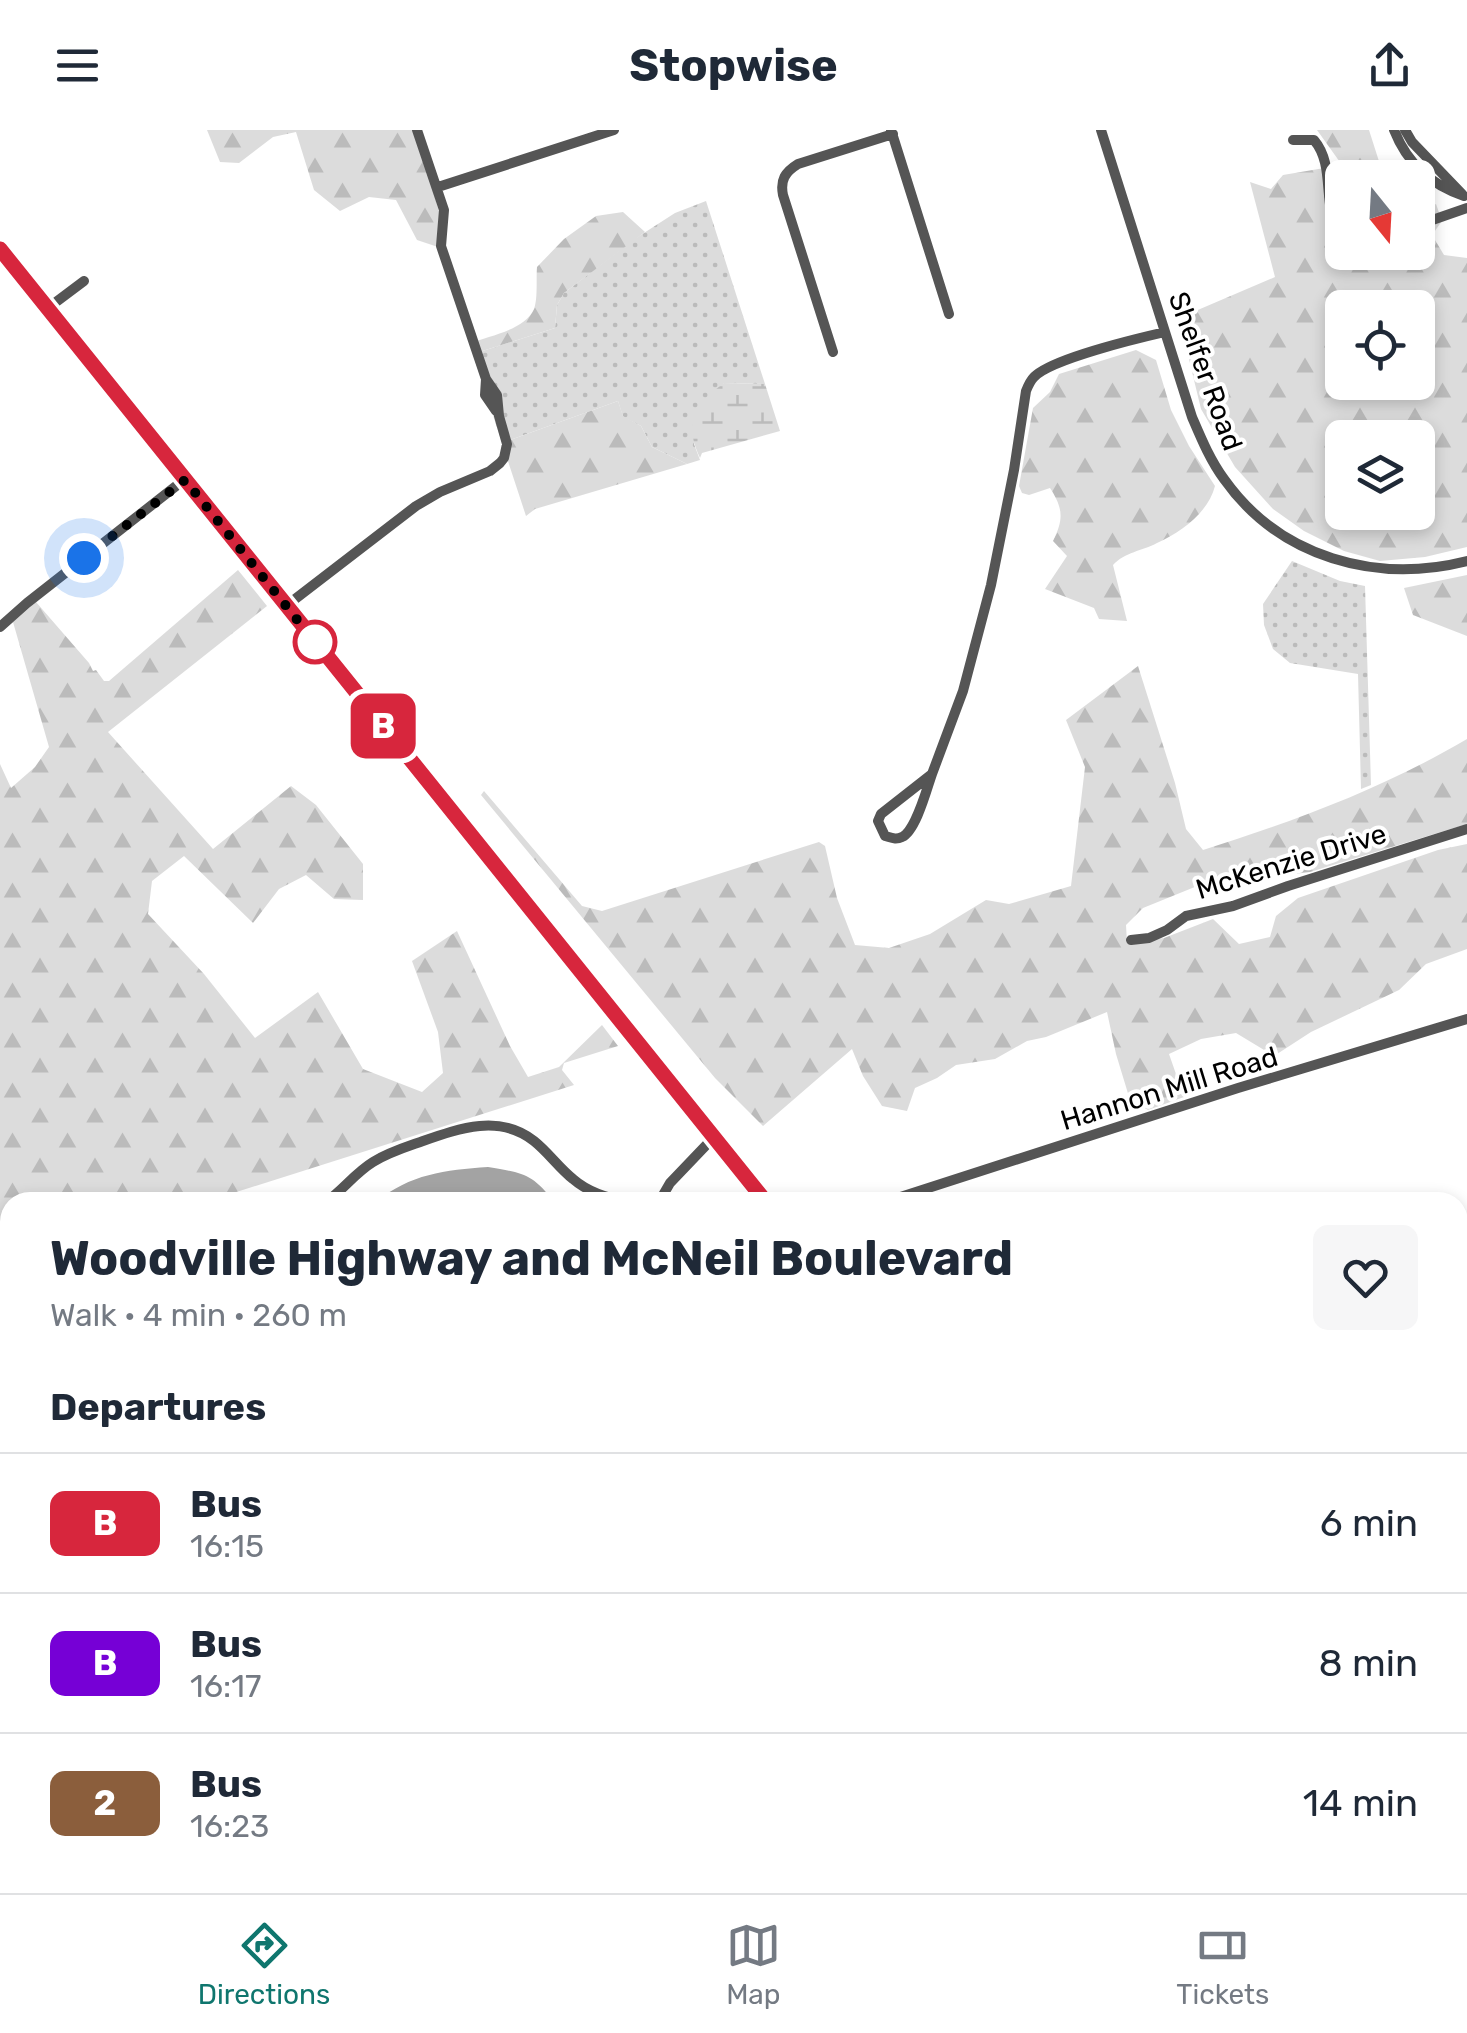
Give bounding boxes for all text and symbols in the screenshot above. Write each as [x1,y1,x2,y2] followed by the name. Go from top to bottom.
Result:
[50,38,105,93] icon: menu
[1362,38,1417,93] icon: share
[629,39,838,92] text: Stopwise
[1325,160,1435,270] north arrow
[1325,160,1435,530] map controls
[1162,287,1249,455] street label: Shelfer Road
[1325,290,1435,400] button: locate
[1325,420,1435,530] button: layers
[59,533,109,583] your location
[294,621,336,663] unlabelled marker
[350,694,416,758] line badge: B
[371,705,395,747] text: B
[1192,817,1390,906] street label: McKenzie Drive
[1057,1040,1282,1137] street label: Hannon Mill Road
[1313,1225,1418,1330] button: heart
[50,1230,1013,1287] text: Woodville Highway and McNeil Boulevard
[50,1296,347,1334] text: Walk · 4 min · 260 m
[50,1384,266,1430] text: Departures
[190,1481,262,1527] text: Bus
[1320,1500,1418,1546] text: 6 min
[93,1502,117,1544] text: B
[190,1527,264,1565] text: 16:15
[190,1621,262,1667] text: Bus
[1319,1640,1418,1686] text: 8 min
[93,1642,117,1684] text: B
[190,1667,261,1705] text: 16:17
[190,1761,262,1807] text: Bus
[1303,1780,1418,1826] text: 14 min
[94,1782,116,1824] text: 2
[190,1807,269,1845] text: 16:23
[198,1918,330,2011] tab: Directions
[726,1918,781,2011] tab: Map
[1176,1918,1269,2011] tab: Tickets

